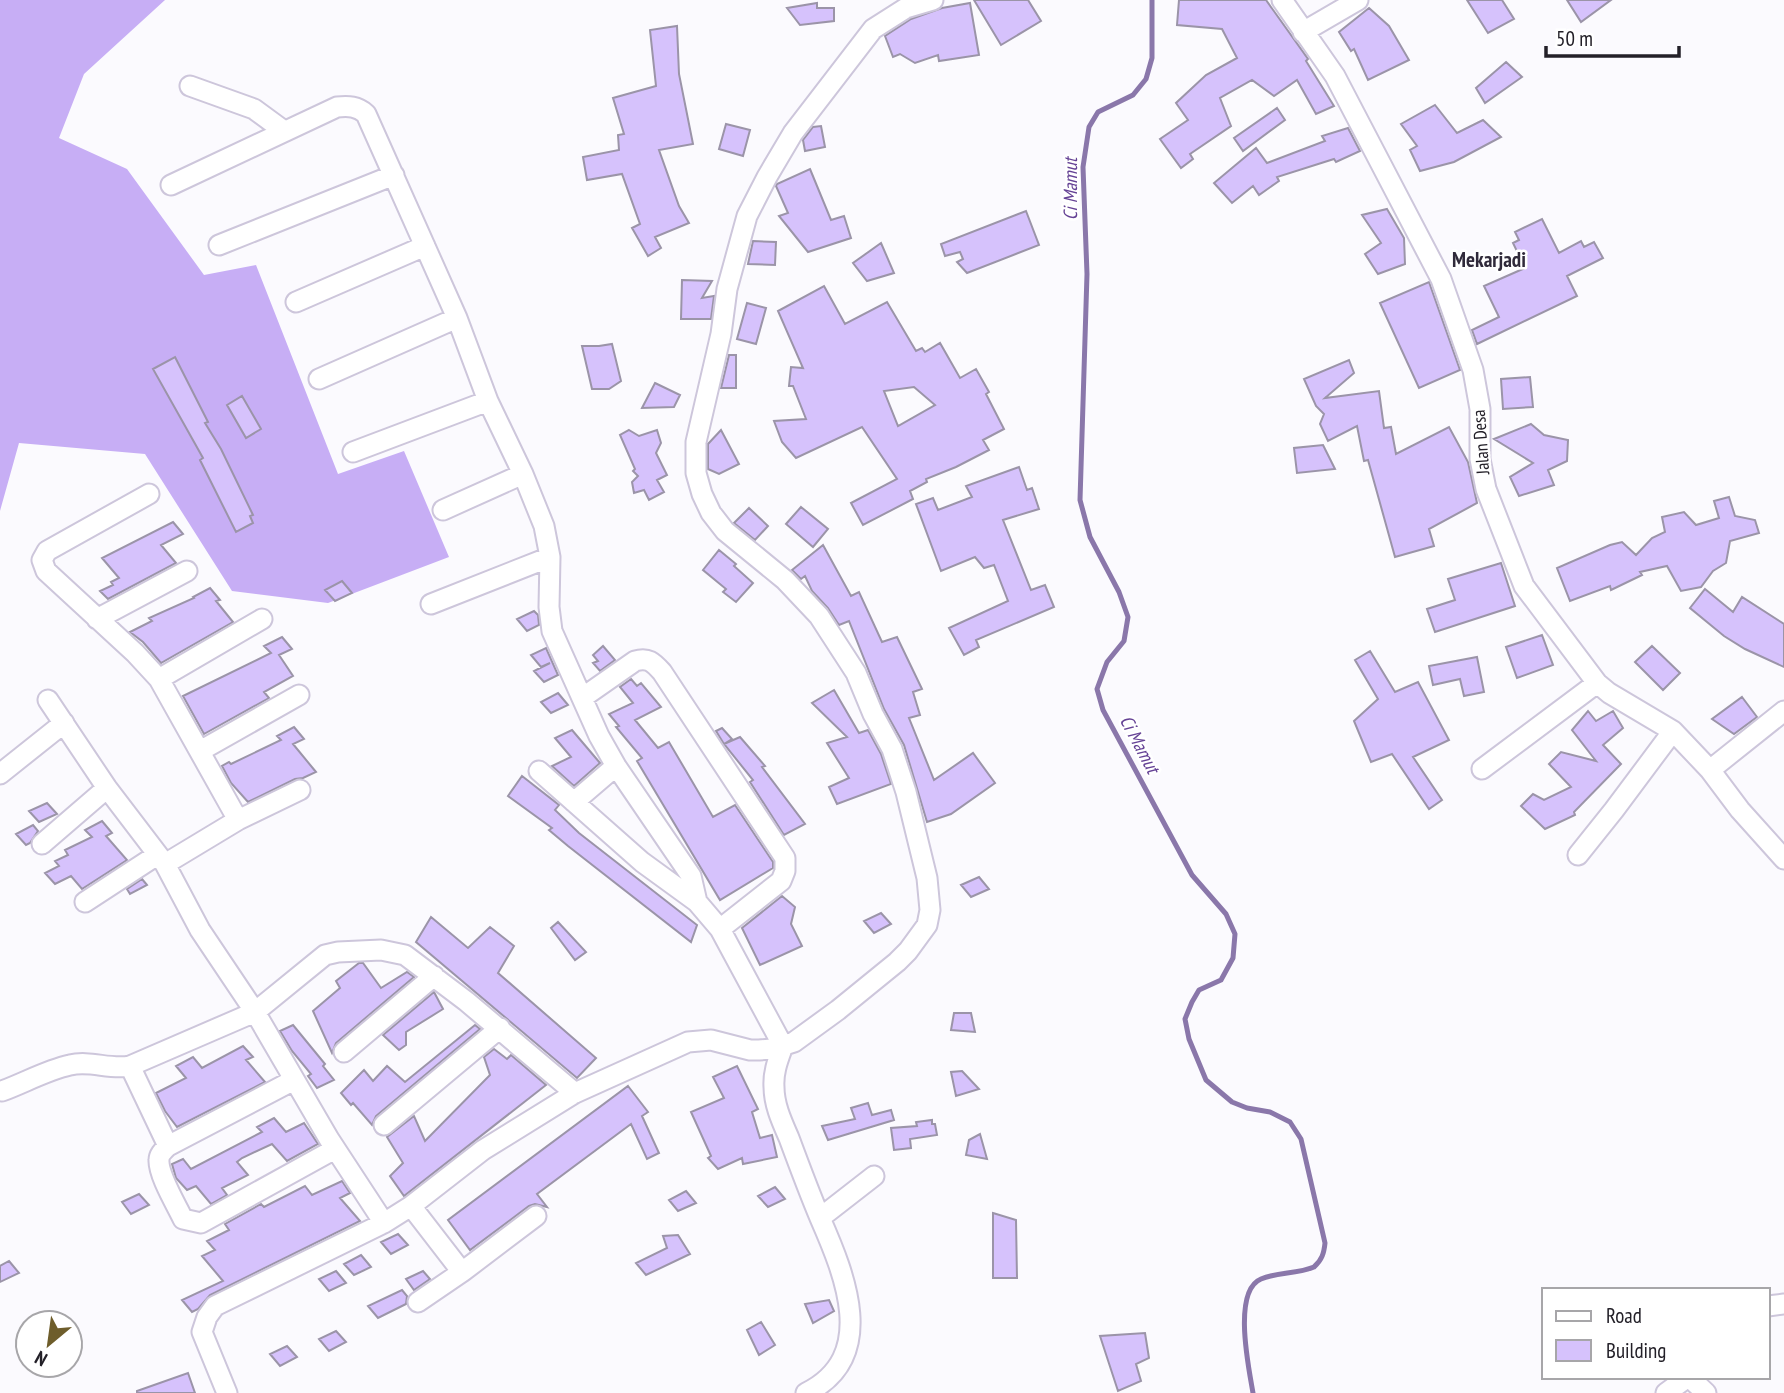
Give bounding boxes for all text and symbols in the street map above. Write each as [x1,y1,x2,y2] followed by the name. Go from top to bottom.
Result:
[1546,14,1679,58] scale bar
[1556,25,1593,52] text: 50 m
[1058,155,1082,220] water label: Ci Mamut
[1452,246,1526,273] district label: Mekarjadi
[1467,409,1494,476] street label: Jalan Desa
[1115,711,1167,780] water label: Ci Mamut
[1542,1288,1770,1379] legend
[1606,1302,1642,1329] text: Road
[14,1309,84,1379] north arrow
[1606,1337,1666,1364] text: Building
[30,1346,51,1372] text: N

